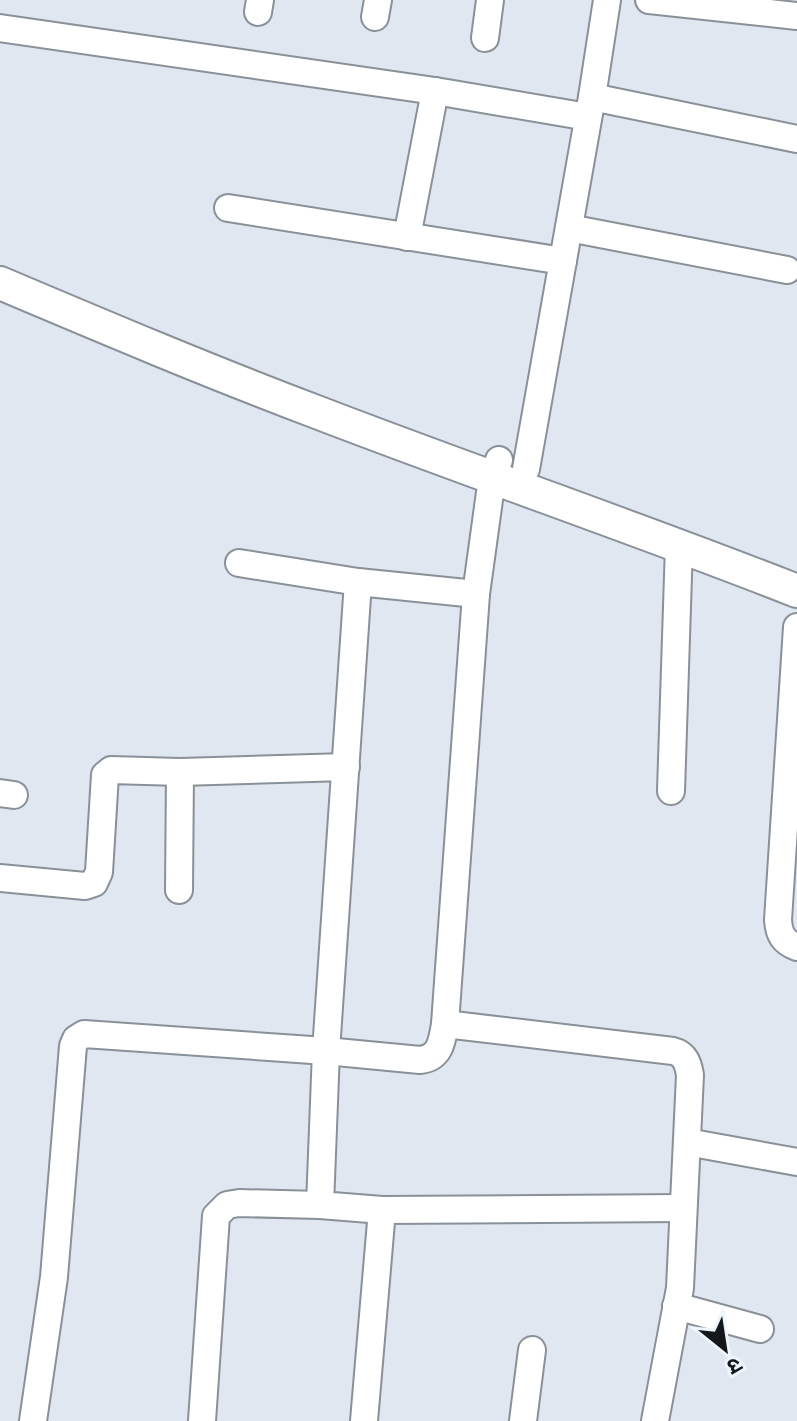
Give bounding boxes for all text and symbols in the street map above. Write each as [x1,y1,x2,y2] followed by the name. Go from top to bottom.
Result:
[685,1309,765,1389] north arrow
[721,1351,747,1380] text: उ

